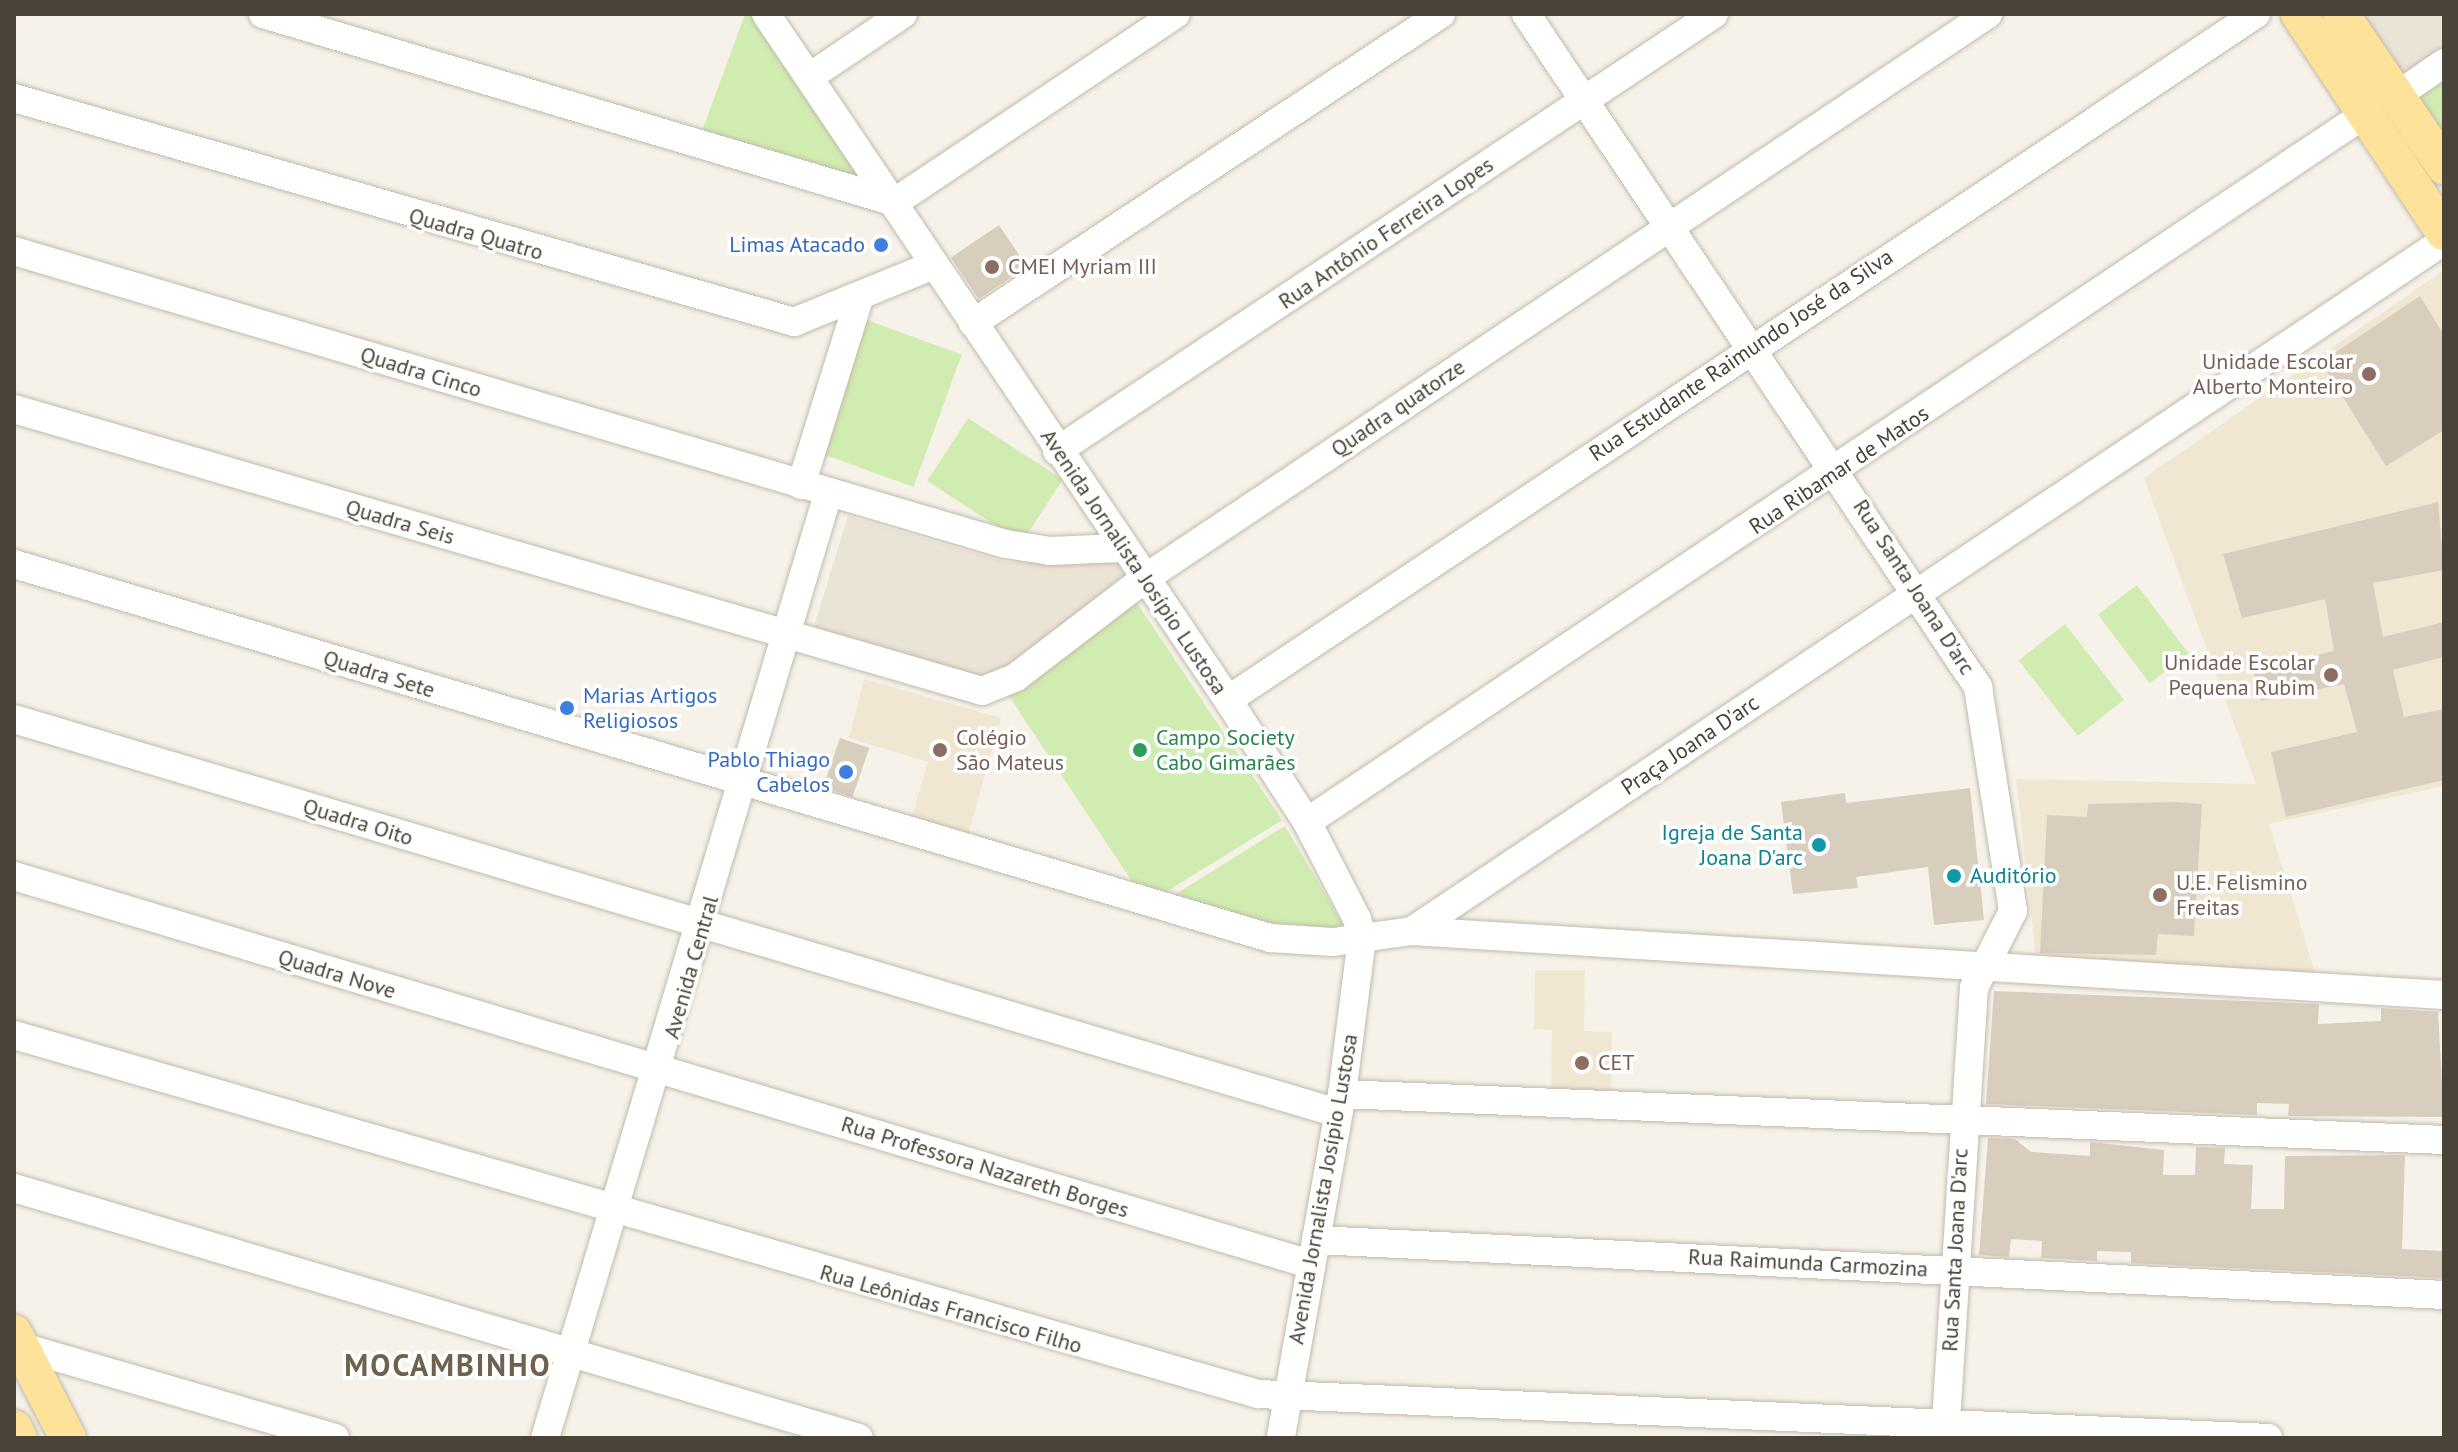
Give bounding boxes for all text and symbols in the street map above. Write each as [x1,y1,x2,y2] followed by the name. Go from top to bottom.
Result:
[1273,151,1499,315] street label: Rua Antônio Ferreira Lopes
[406,202,546,266] street label: Quadra Quatro
[728,232,865,258] place label: Limas Atacado
[872,236,890,254] marker: Limas Atacado
[1584,243,1898,467] street label: Rua Estudante Raimundo José da Silva
[1008,254,1157,280] place label: CMEI Myriam III
[983,258,1001,276] marker: CMEI Myriam III
[357,341,485,403] street label: Quadra Cinco
[2193,348,2353,400] place label: Unidade Escolar Alberto Monteiro
[1326,354,1470,462] street label: Quadra quatorze
[2360,365,2378,383] marker: Unidade Escolar Alberto Monteiro
[1744,400,1934,540] street label: Rua Ribamar de Matos
[1035,424,1233,700] street label: Avenida Jornalista Josípio Lustosa
[343,494,457,550] street label: Quadra Seis
[1847,494,1981,680] street label: Rua Santa Joana D'arc
[320,645,438,703] street label: Quadra Sete
[2164,649,2315,700] place label: Unidade Escolar Pequena Rubim
[2322,666,2340,684] marker: Unidade Escolar Pequena Rubim
[583,682,718,734] place label: Marias Artigos Religiosos
[1616,689,1764,801] street label: Praça Joana D'arc
[558,699,576,717] marker: Marias Artigos Religiosos
[956,724,1064,776] place label: Colégio São Mateus
[1156,724,1296,776] place label: Campo Society Cabo Gimarães
[931,741,949,759] marker: Colégio São Mateus
[1131,741,1149,759] marker: Campo Society Cabo Gimarães
[707,746,830,798] place label: Pablo Thiago Cabelos
[837,763,855,781] marker: Pablo Thiago Cabelos
[300,793,416,851] street label: Quadra Oito
[1662,819,1803,870] place label: Igreja de Santa Joana D'arc
[1810,836,1828,854] marker: Igreja de Santa Joana D'arc
[1970,863,2057,889] place label: Auditório
[1945,867,1963,885] marker: Auditório
[2176,869,2309,920] place label: U.E. Felismino Freitas
[2151,886,2169,904] marker: U.E. Felismino Freitas
[658,892,724,1042] street label: Avenida Central
[275,944,399,1004] street label: Quadra Nove
[1283,1032,1363,1346] street label: Avenida Jornalista Josípio Lustosa
[1598,1050,1635,1076] place label: CET
[1573,1054,1591,1072] marker: CET
[838,1111,1132,1223] street label: Rua Professora Nazareth Borges
[1936,1148,1974,1352] street label: Rua Santa Joana D'arc
[1687,1244,1929,1282] street label: Rua Raimunda Carmozina
[817,1259,1085,1359] street label: Rua Leônidas Francisco Filho
[344,1347,552,1383] district label: MOCAMBINHO

